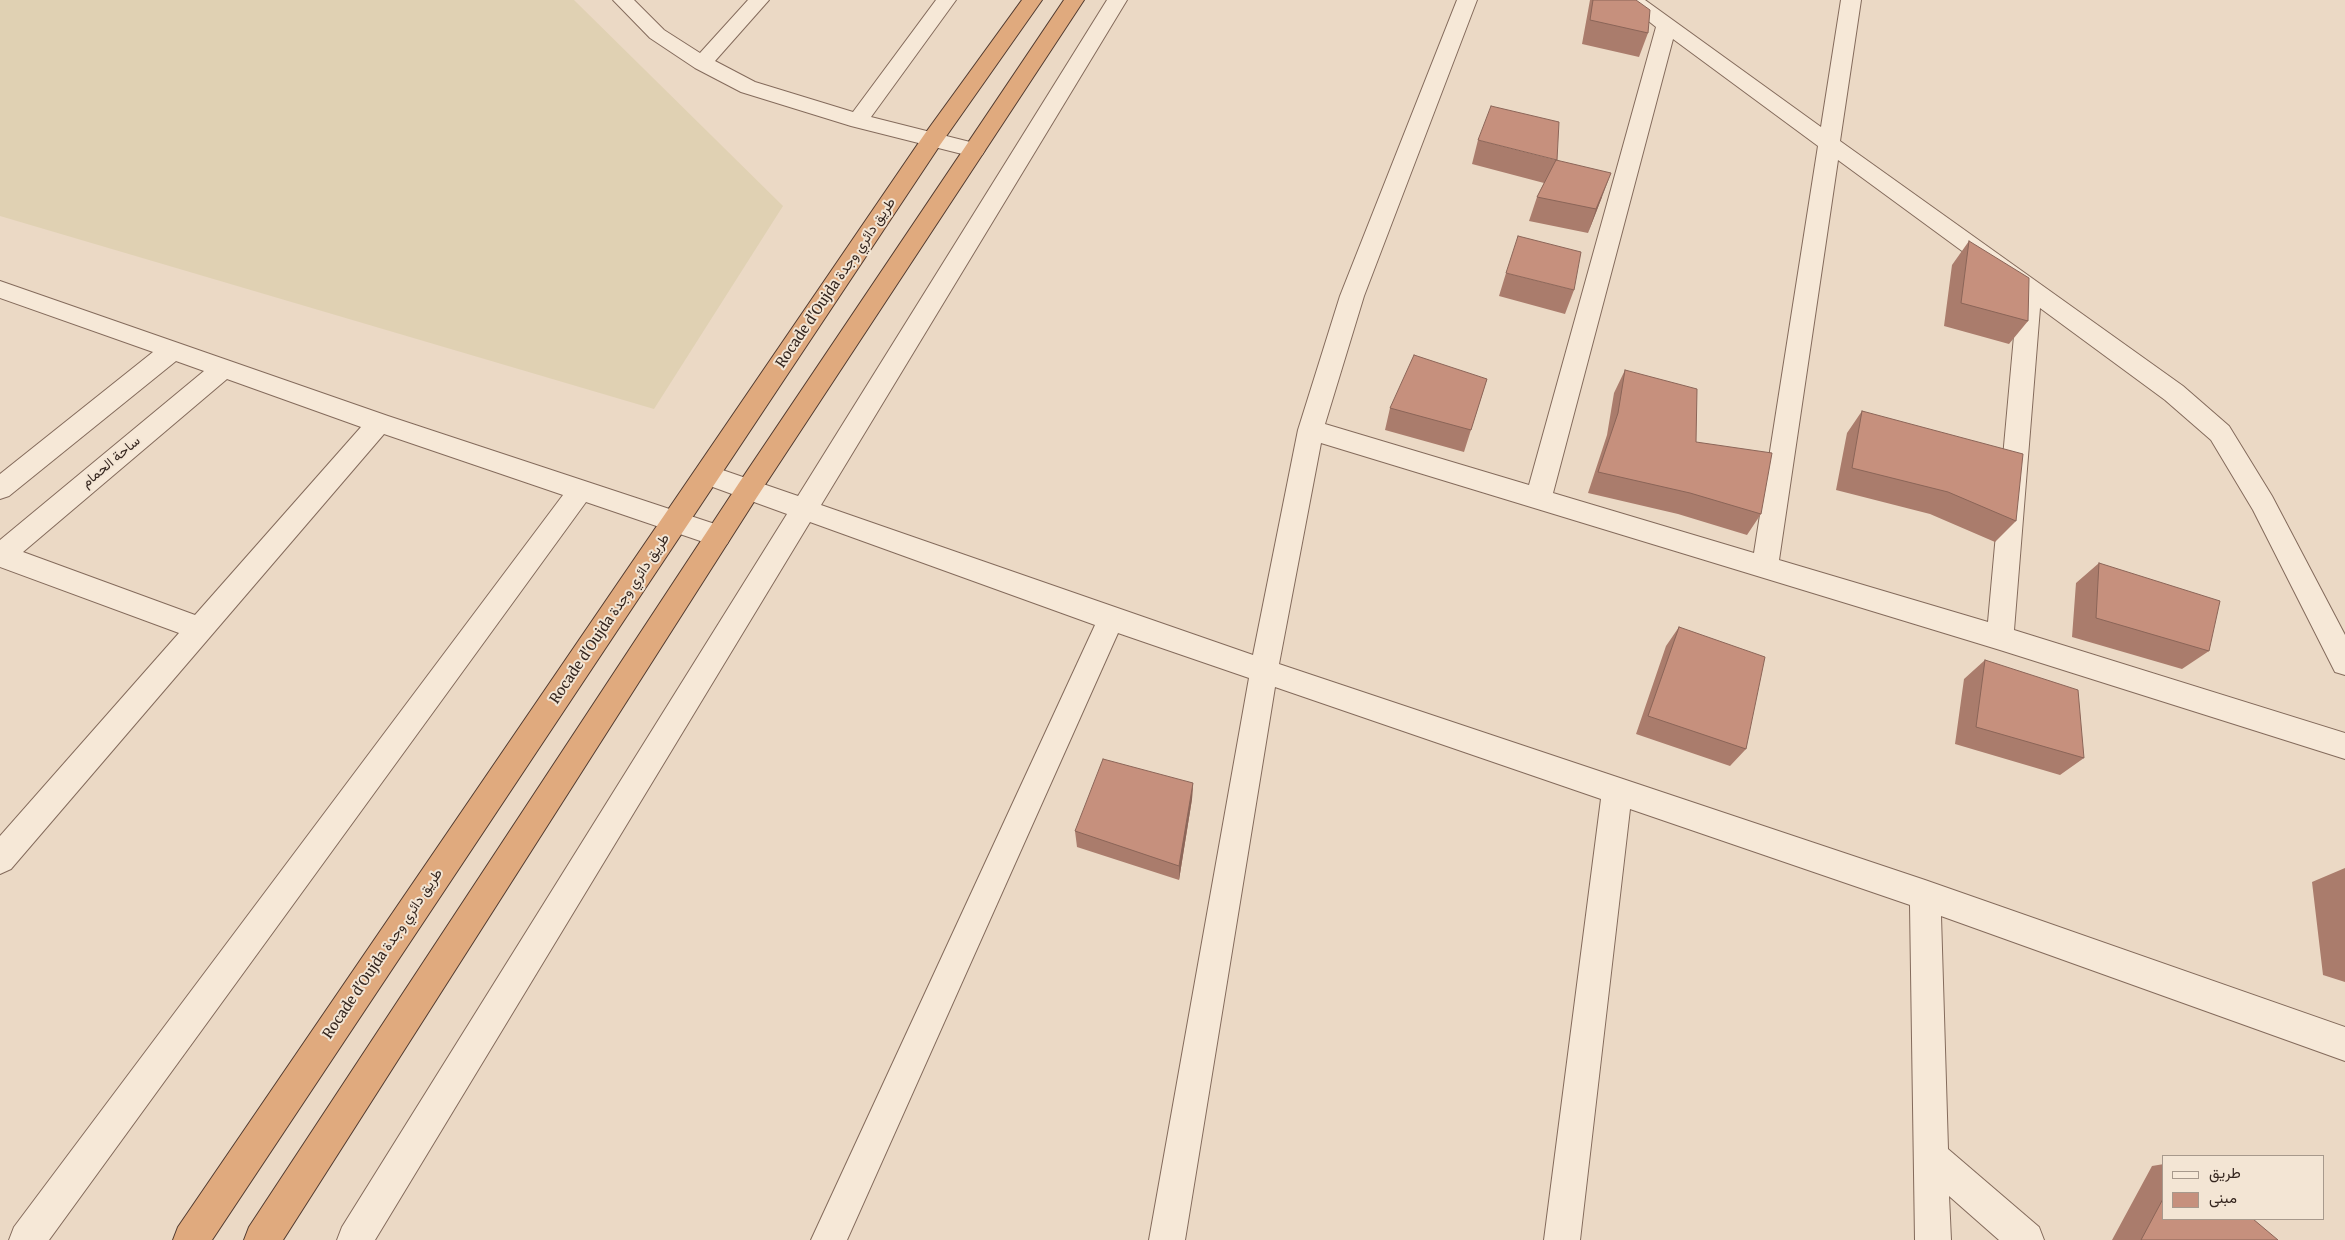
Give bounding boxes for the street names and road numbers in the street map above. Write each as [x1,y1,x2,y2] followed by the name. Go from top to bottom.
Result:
[773,195,899,371] street label: Rocade d'Oujda طريق دائري وجدة
[78,433,144,491] street label: ساحة الحمام
[547,531,673,707] street label: Rocade d'Oujda طريق دائري وجدة
[320,866,446,1042] street label: Rocade d'Oujda طريق دائري وجدة

